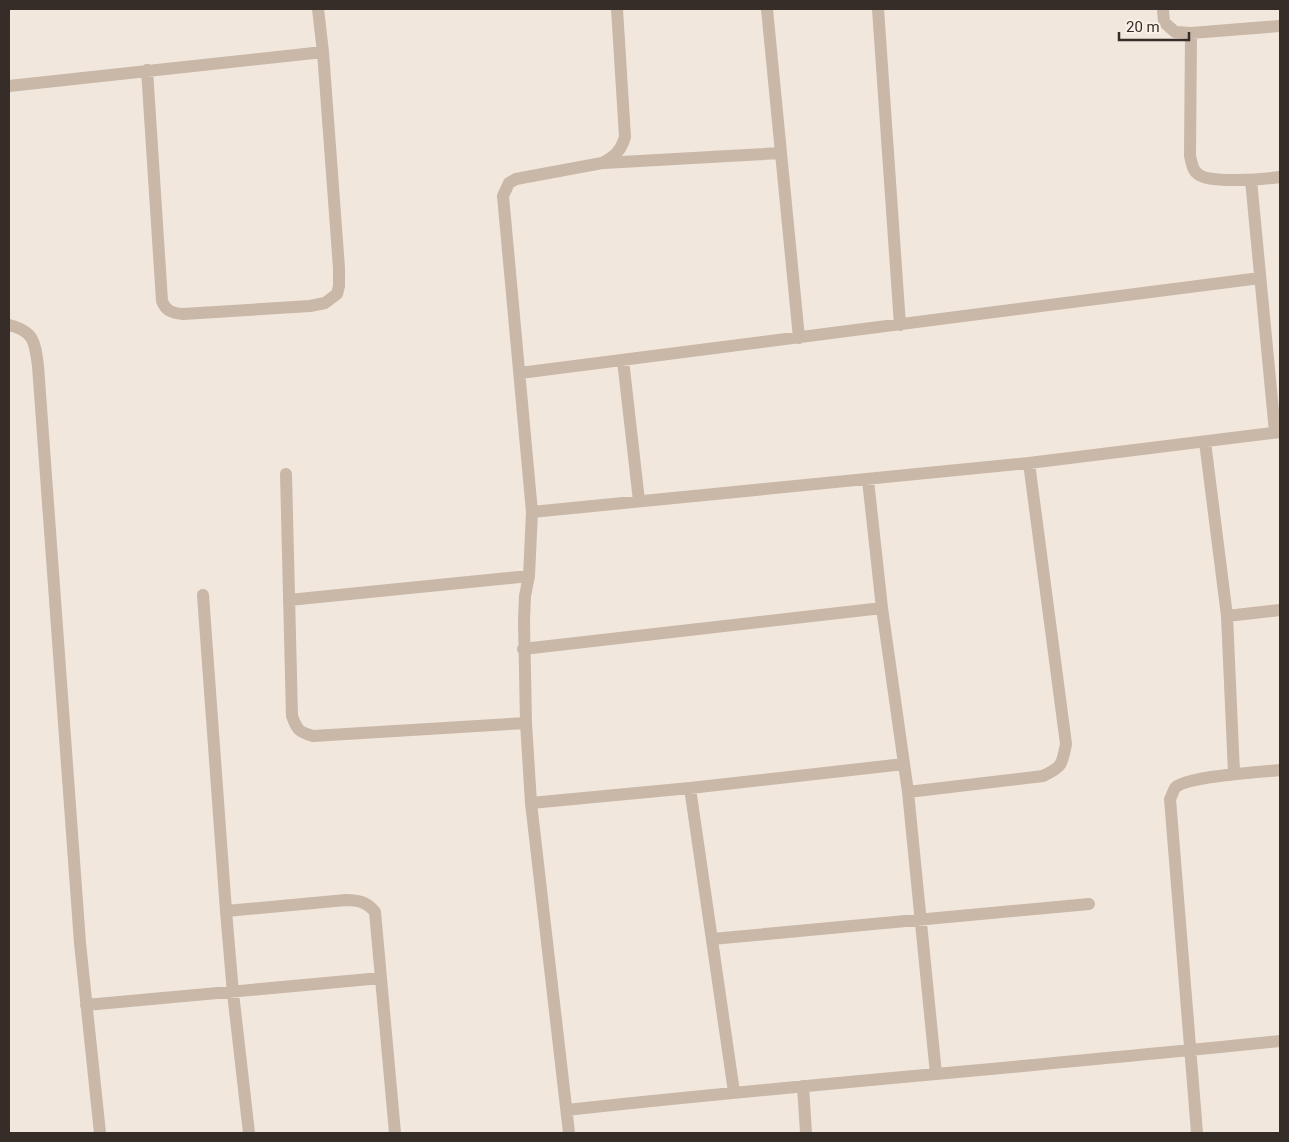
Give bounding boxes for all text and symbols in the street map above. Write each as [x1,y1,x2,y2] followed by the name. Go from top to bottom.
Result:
[1119,10,1189,42] scale bar
[1126,18,1160,36] text: 20 m

